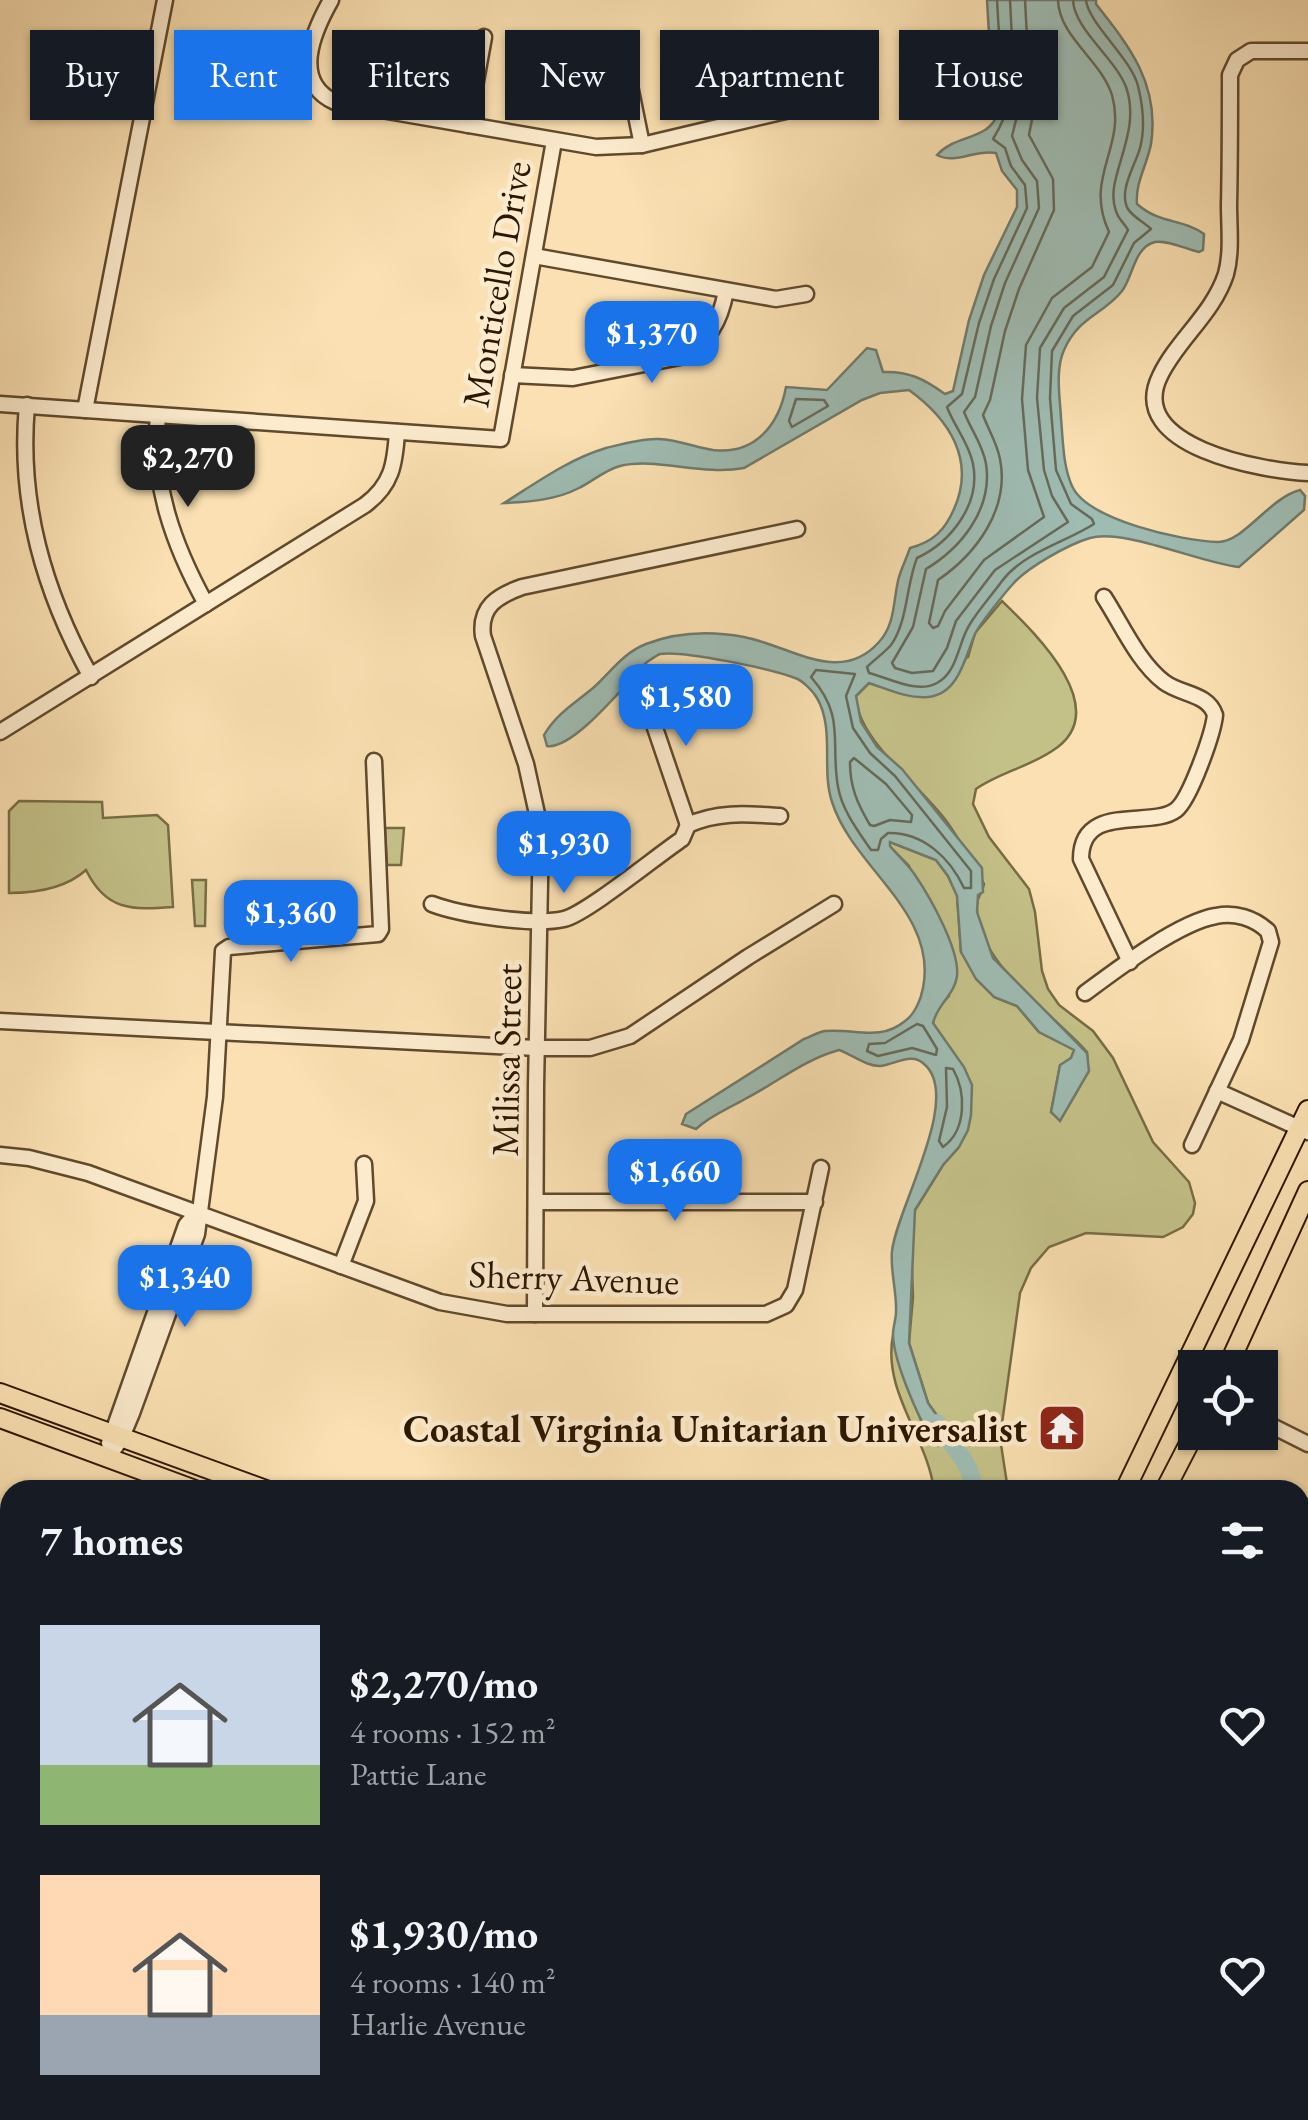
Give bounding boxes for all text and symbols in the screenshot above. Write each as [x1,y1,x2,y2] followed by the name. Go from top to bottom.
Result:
[30,30,154,120] chip: Buy
[174,30,312,120] chip: Rent
[332,30,485,120] chip: Filters
[505,30,640,120] chip: New
[660,30,879,120] chip: Apartment
[899,30,1058,120] chip: House
[450,157,542,411] street label: Monticello Drive
[571,301,733,386] pin: $1,370
[607,312,697,354] text: $1,370
[107,425,269,510] pin: $2,270
[143,436,233,478] text: $2,270
[605,664,767,749] pin: $1,580
[641,675,731,717] text: $1,580
[483,811,645,896] pin: $1,930
[519,822,609,864] text: $1,930
[210,880,372,965] pin: $1,360
[246,891,336,933] text: $1,360
[480,963,532,1157] street label: Milissa Street
[594,1139,756,1224] pin: $1,660
[630,1150,720,1192] text: $1,660
[104,1245,266,1330] pin: $1,340
[468,1249,680,1305] street label: Sherry Avenue
[140,1256,230,1298] text: $1,340
[1178,1350,1278,1450] map controls
[1178,1350,1278,1450] button: locate
[1036,1402,1088,1454] temple icon: Coastal Virginia Unitarian Universalist
[403,1404,1027,1453] place label: Coastal Virginia Unitarian Universalist
[40,1513,183,1568] text: 7 homes
[1215,1513,1270,1568] icon: filters
[350,1656,538,1711] text: $2,270/mo
[120,1665,240,1785] icon: home
[1215,1698,1270,1753] icon: heart
[350,1711,556,1753] text: 4 rooms · 152 m²
[350,1753,486,1795] text: Pattie Lane
[350,1906,538,1961] text: $1,930/mo
[120,1915,240,2035] icon: home
[1215,1948,1270,2003] icon: heart
[350,1961,556,2003] text: 4 rooms · 140 m²
[350,2003,526,2045] text: Harlie Avenue

